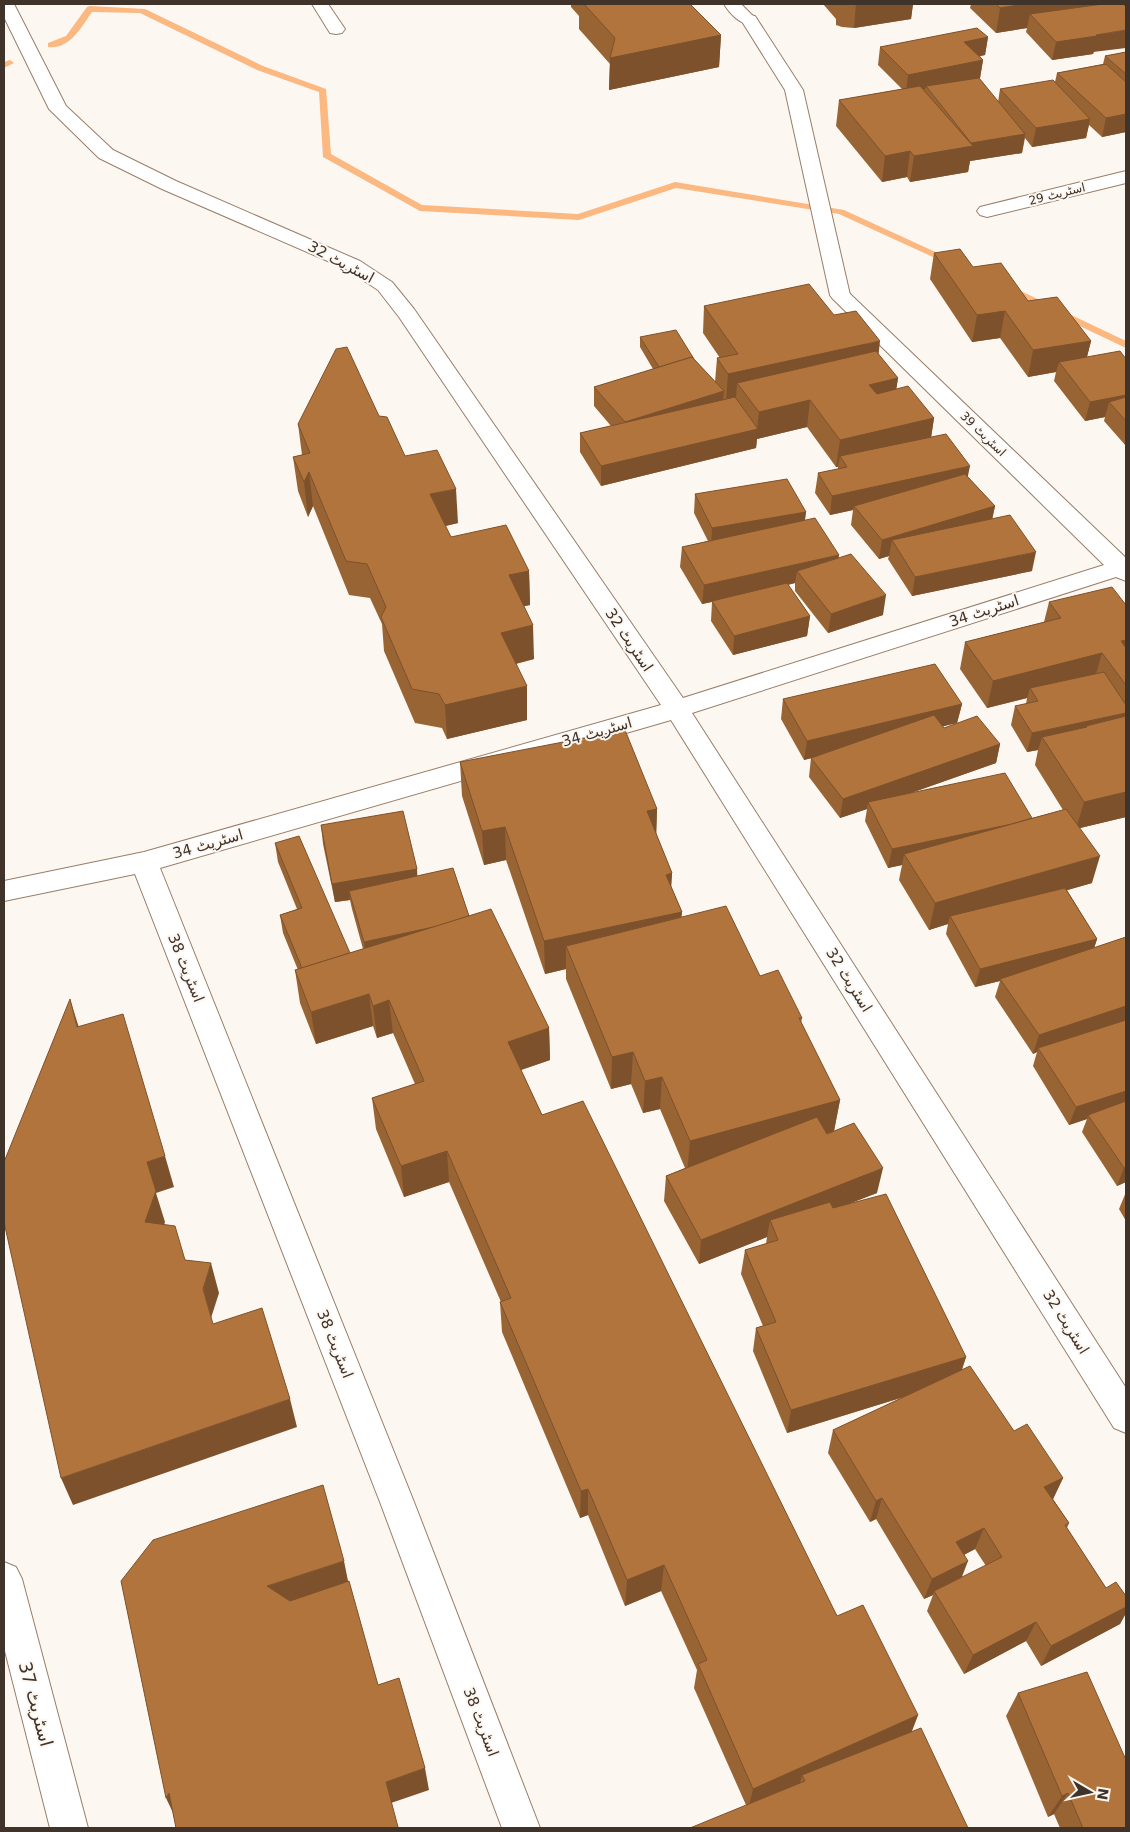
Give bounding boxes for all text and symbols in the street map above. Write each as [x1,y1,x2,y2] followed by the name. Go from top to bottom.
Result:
[1027,180,1087,209] street label: اسٹریٹ 29
[305,237,377,287] street label: اسٹریٹ 32
[957,409,1009,460] street label: اسٹریٹ 39
[947,591,1021,631] street label: اسٹریٹ 34
[601,605,657,675] street label: اسٹریٹ 32
[560,713,634,751] street label: اسٹریٹ 34
[171,825,245,863] street label: اسٹریٹ 34
[164,931,208,1005] street label: اسٹریٹ 38
[822,945,876,1015] street label: اسٹریٹ 32
[1039,1287,1093,1357] street label: اسٹریٹ 32
[313,1307,357,1381] street label: اسٹریٹ 38
[14,1659,57,1749] street label: اسٹریٹ 37
[460,1685,502,1759] street label: اسٹریٹ 38
[1065,1767,1115,1817] north arrow
[1094,1787,1112,1801] text: N

